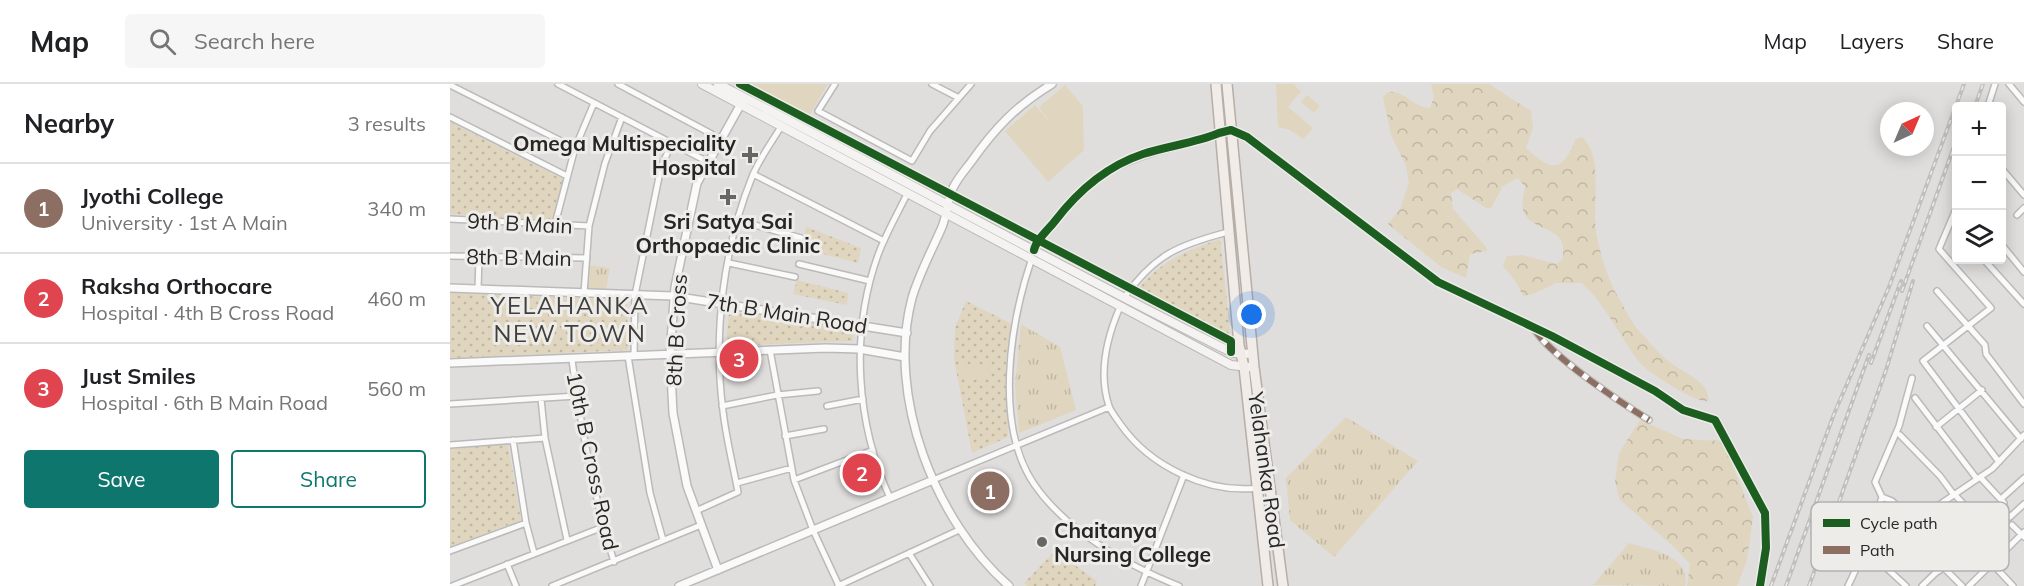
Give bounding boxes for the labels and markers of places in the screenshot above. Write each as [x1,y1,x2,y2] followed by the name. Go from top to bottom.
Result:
[513,130,737,180] place label: Omega Multispeciality Hospital
[741,146,759,164] marker: Omega Multispeciality Hospital
[719,188,737,206] marker: Sri Satya Sai Orthopaedic Clinic
[636,208,820,258] place label: Sri Satya Sai Orthopaedic Clinic
[720,336,758,382] pin: 3
[842,450,882,496] pin: 2
[970,468,1010,514] pin: 1
[1054,517,1211,567] place label: Chaitanya Nursing College
[1035,535,1049,549] marker: Chaitanya Nursing College

